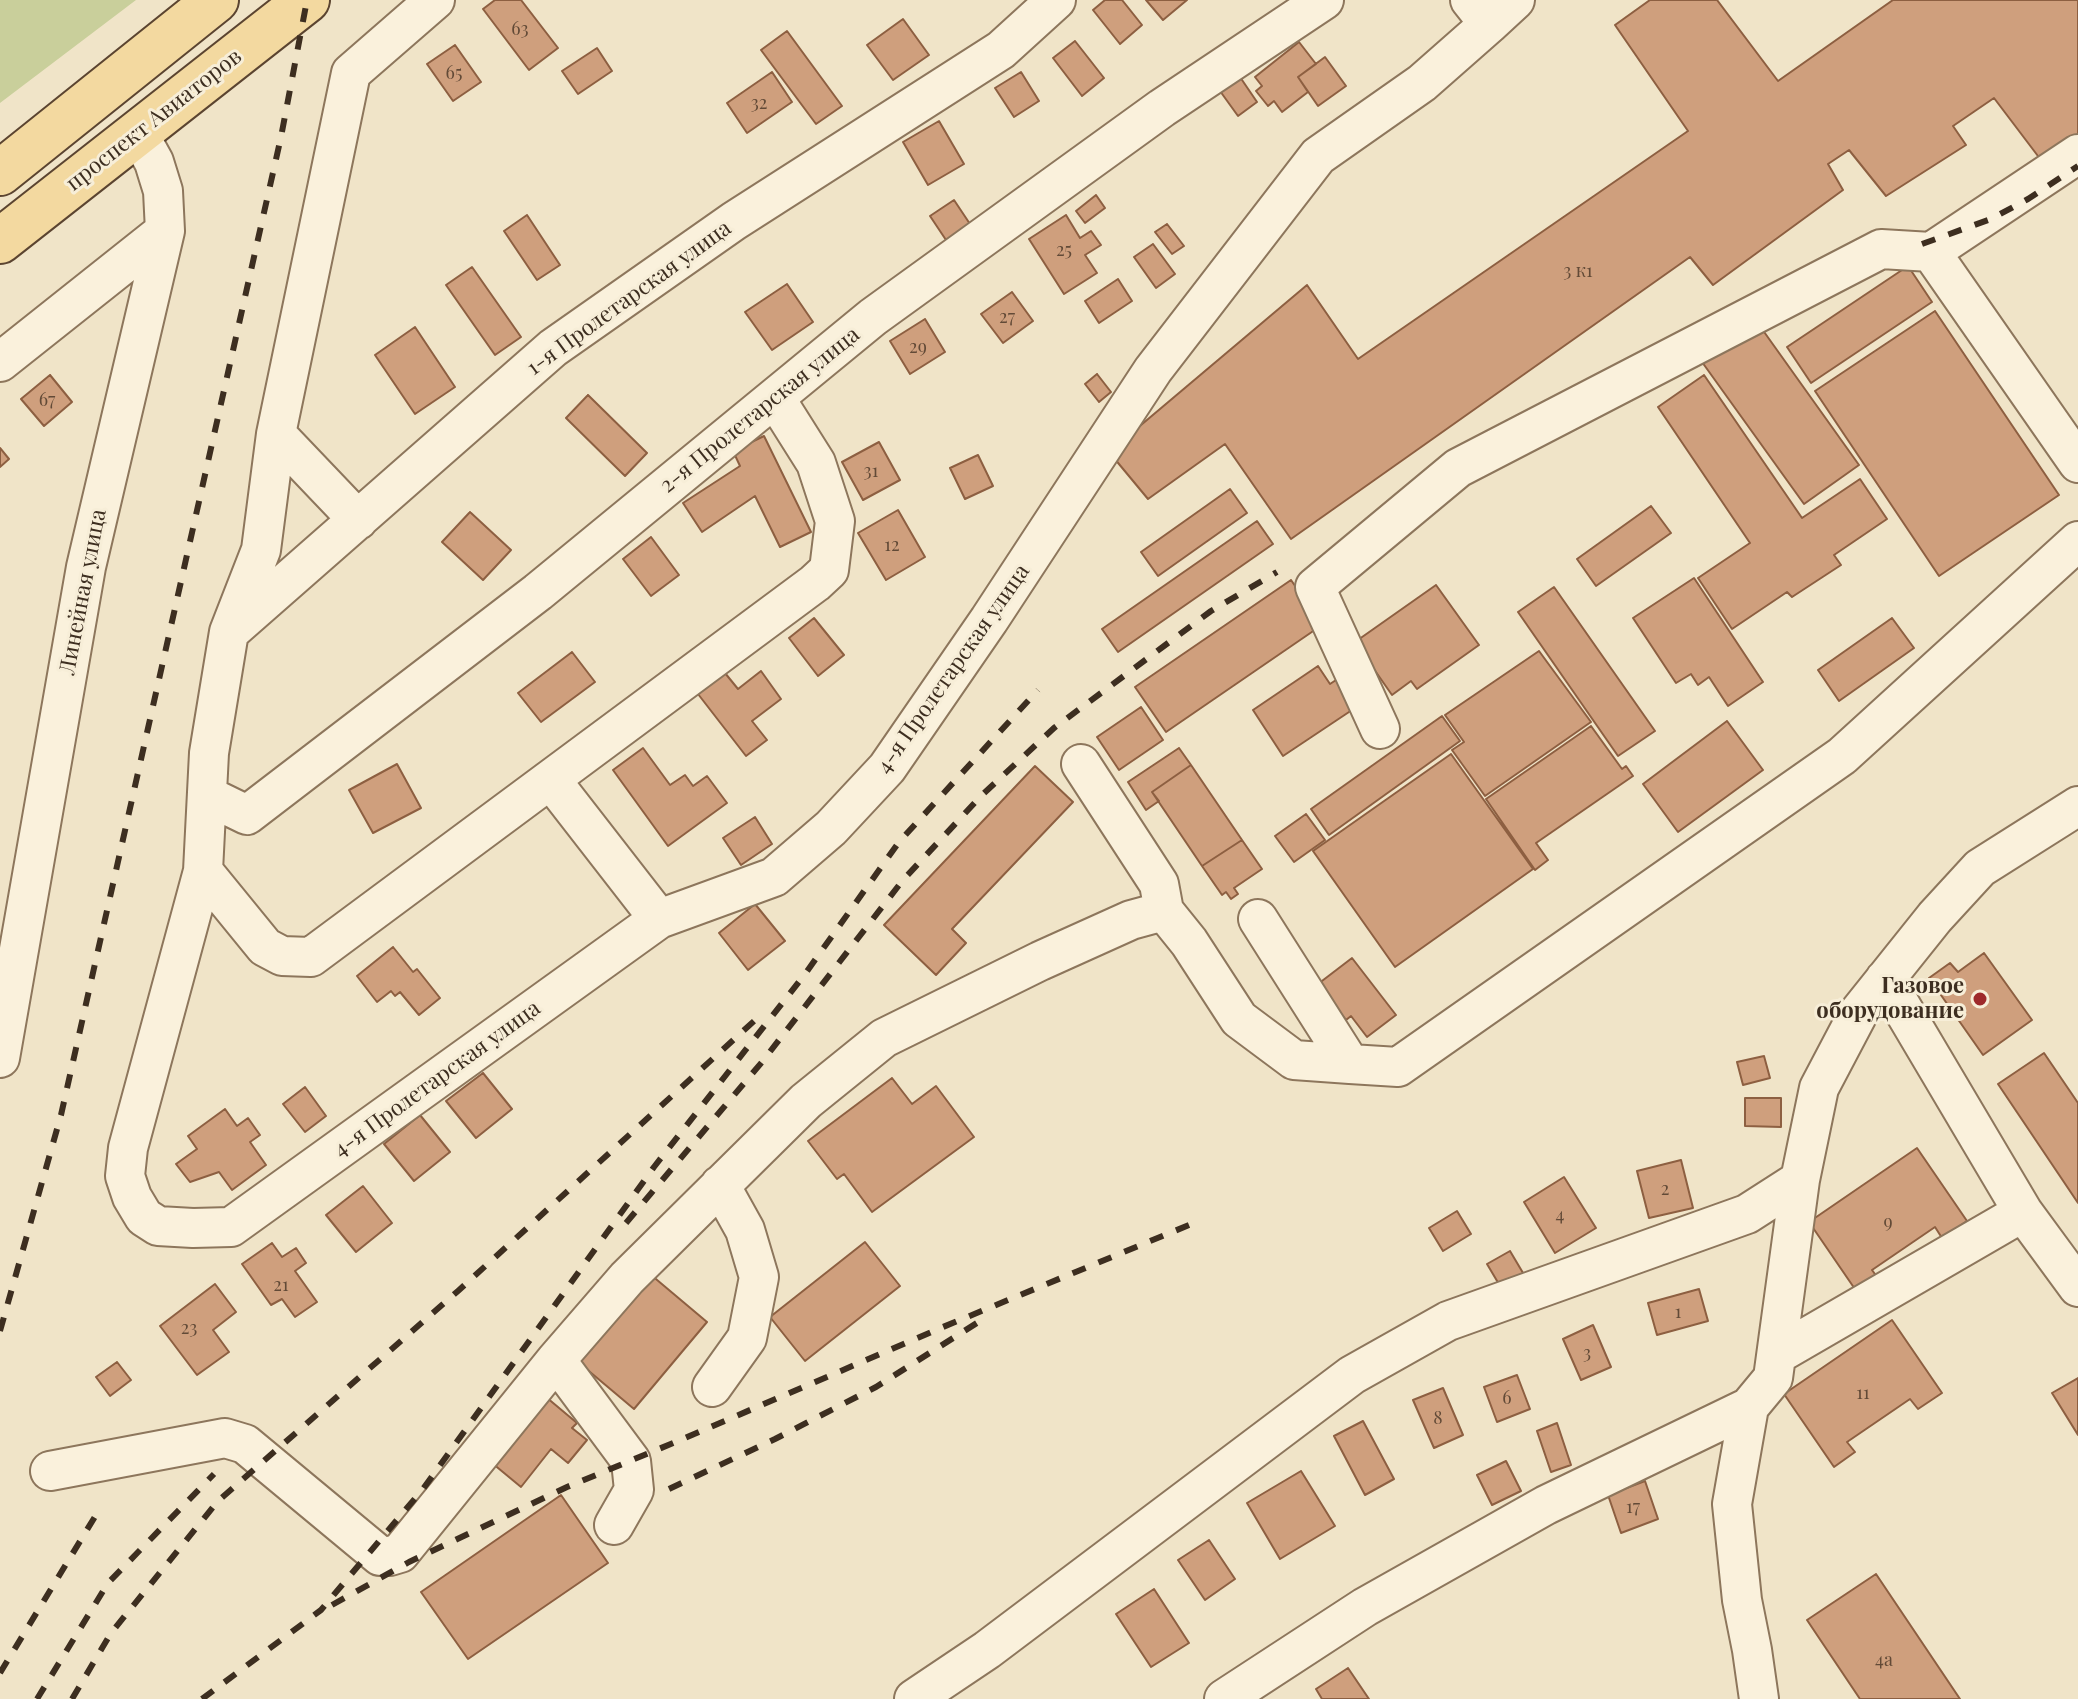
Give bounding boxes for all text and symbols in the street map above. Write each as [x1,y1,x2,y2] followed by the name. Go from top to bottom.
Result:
[511,18,529,40] house number: 63
[61,43,247,197] street label: проспект Авиаторов
[446,62,462,84] house number: 65
[751,92,767,114] house number: 32
[522,215,736,381] street label: 1-я Пролетарская улица
[1056,239,1072,261] house number: 25
[1563,260,1593,282] house number: 3 к1
[999,306,1015,328] house number: 27
[655,321,865,499] street label: 2-я Пролетарская улица
[909,336,927,358] house number: 29
[39,389,55,411] house number: 67
[864,460,878,482] house number: 31
[54,507,112,677] street label: Линейная улица
[884,534,900,556] house number: 12
[871,559,1035,779] street label: 4-я Пролетарская улица
[1816,973,1964,1024] place label: Газовое оборудование
[1971,990,1989,1008] marker: Газовое оборудование
[328,995,546,1163] street label: 4-я Пролетарская улица
[1661,1178,1669,1200] house number: 2
[1556,1204,1564,1226] house number: 4
[1883,1211,1893,1233] house number: 9
[273,1274,289,1296] house number: 21
[1675,1301,1681,1323] house number: 1
[181,1317,197,1339] house number: 23
[1583,1342,1591,1364] house number: 3
[1856,1382,1870,1404] house number: 11
[1502,1387,1512,1409] house number: 6
[1433,1407,1443,1429] house number: 8
[1626,1496,1640,1518] house number: 17
[1875,1649,1893,1671] house number: 4а

